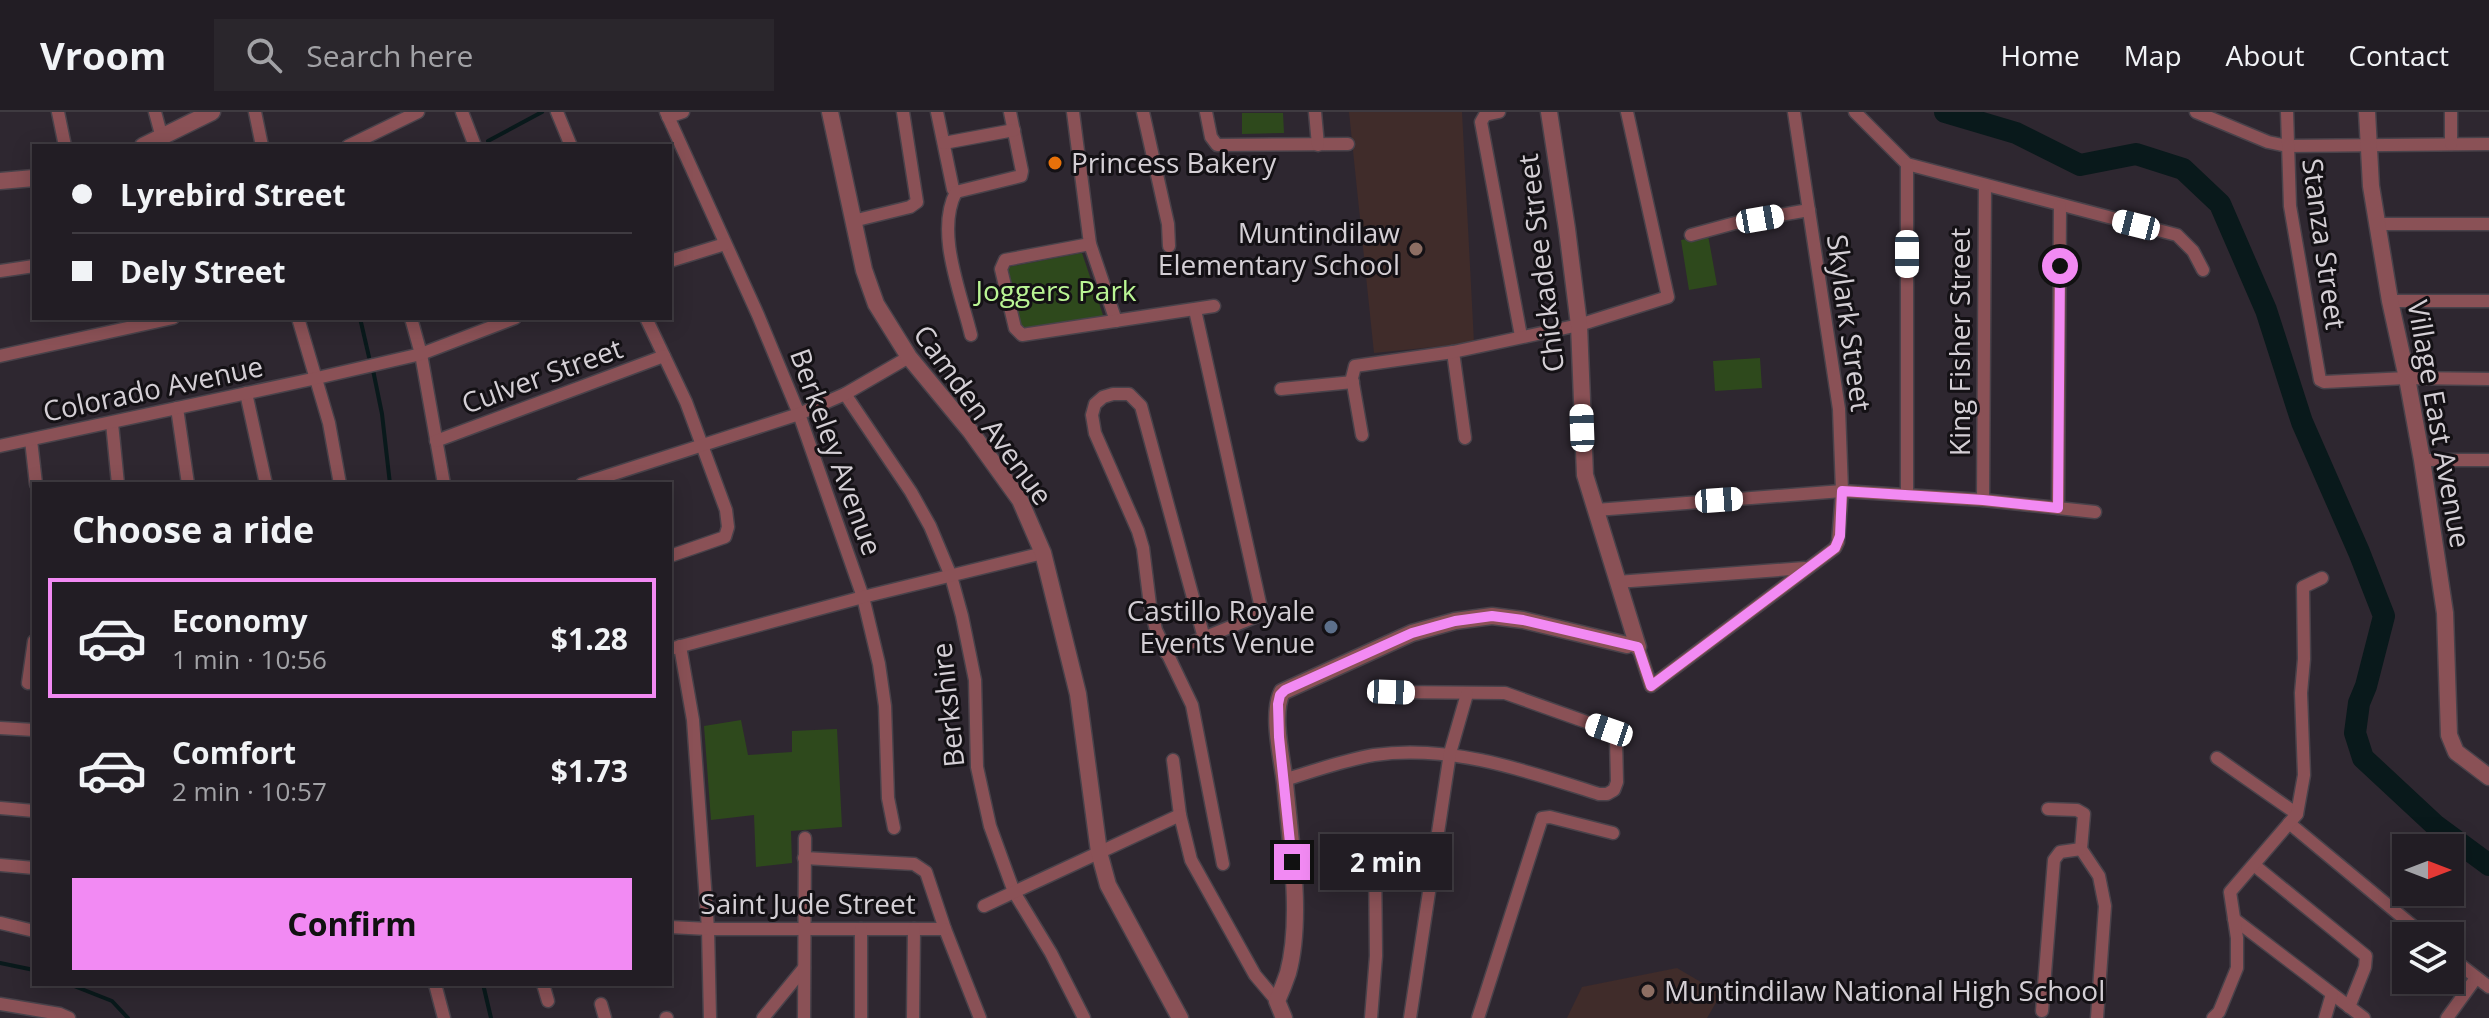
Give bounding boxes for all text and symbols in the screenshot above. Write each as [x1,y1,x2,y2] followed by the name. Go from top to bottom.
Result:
[214,19,774,91] search box
[40,29,166,81] text: Vroom
[242,33,286,77] icon: search
[306,35,473,76] text: Search here
[2001,36,2080,74] text: Home
[2124,36,2182,74] text: Map
[2226,36,2304,74] text: About
[2348,36,2449,74] text: Contact
[1071,143,1277,181] place label: Princess Bakery
[1508,152,1572,374] street label: Chickadee Street
[1046,154,1064,172] marker: Princess Bakery
[2294,156,2356,332] street label: Stanza Street
[120,174,346,215] text: Lyrebird Street
[1734,203,1786,235] car
[2110,208,2162,242] car
[1158,213,1400,283] place label: Muntindilaw Elementary School
[1940,228,1978,456] street label: King Fisher Street
[1895,230,1919,278] car
[1819,232,1881,414] street label: Skylark Street
[1407,240,1425,258] marker: Muntindilaw Elementary School
[2042,248,2078,284] route start
[120,251,286,292] text: Dely Street
[972,271,1137,309] park label: Joggers Park
[2399,297,2480,551] street label: Village East Avenue
[906,317,1062,512] street label: Camden Avenue
[456,328,627,422] street label: Culver Street
[782,343,892,560] street label: Berkeley Avenue
[39,346,266,430] street label: Colorado Avenue
[1569,404,1595,452] car
[1694,486,1744,514] car
[72,505,314,554] text: Choose a ride
[1127,591,1315,661] place label: Castillo Royale Events Venue
[172,600,308,641] text: Economy
[76,602,148,674] icon: car
[551,618,628,659] text: $1.28
[1322,618,1340,636] marker: Castillo Royale Events Venue
[172,641,327,677] text: 1 min · 10:56
[922,641,972,769] street label: Berkshire
[1367,679,1415,705] car
[1582,711,1636,749] car
[172,732,296,773] text: Comfort
[76,734,148,806] icon: car
[551,750,628,791] text: $1.73
[172,773,327,809] text: 2 min · 10:57
[1320,834,1452,890] callout: 2 min
[2392,834,2464,906] north arrow
[2392,834,2464,994] map controls
[1274,844,1310,880] route end
[1350,844,1422,880] text: 2 min
[72,878,632,970] button: Confirm
[700,884,916,922] street label: Saint Jude Street
[2392,922,2464,994] button: layers
[1664,971,2105,1009] place label: Muntindilaw National High School
[1639,982,1657,1000] marker: Muntindilaw National High School

